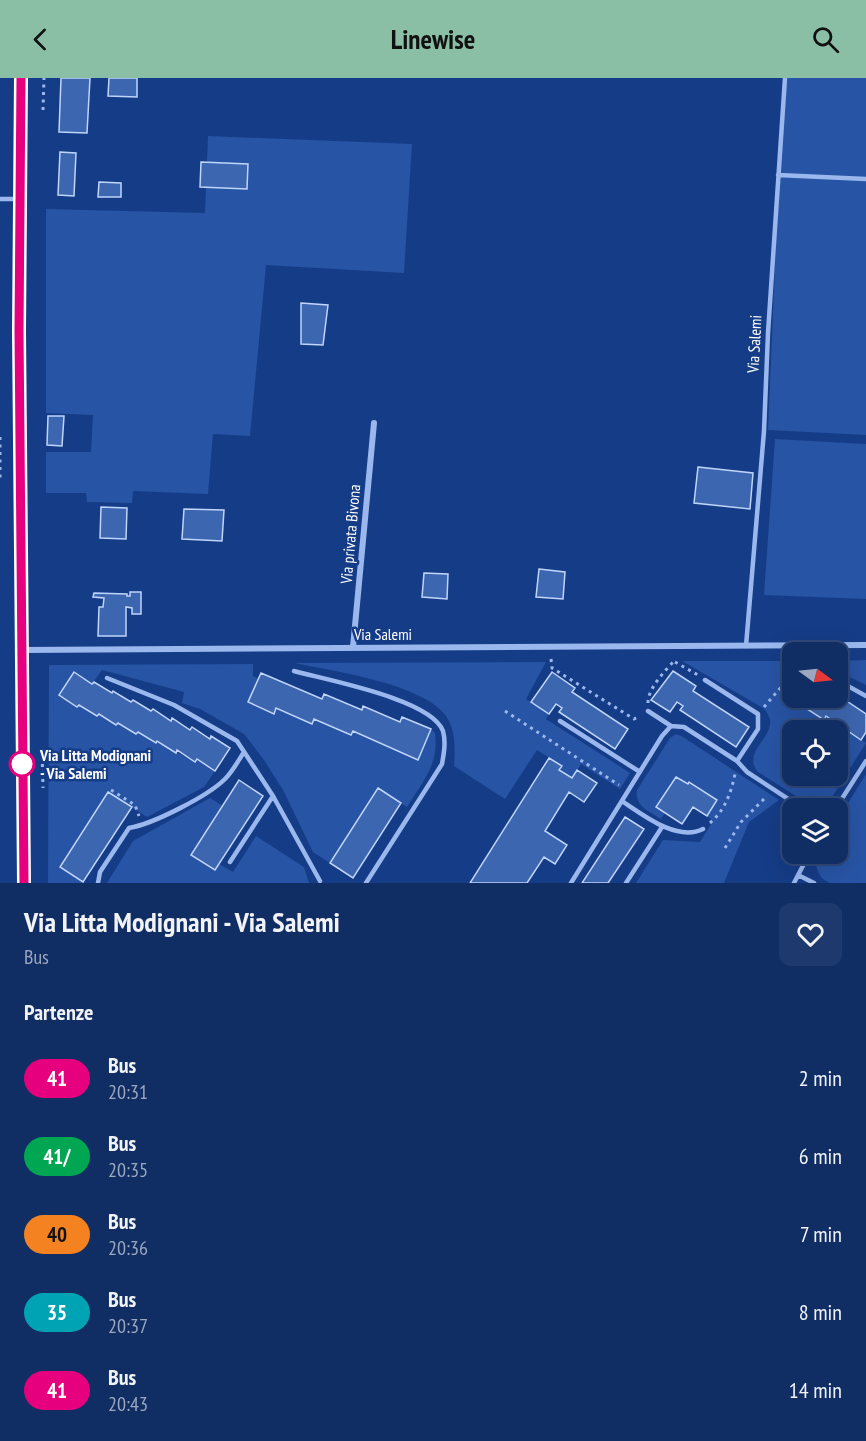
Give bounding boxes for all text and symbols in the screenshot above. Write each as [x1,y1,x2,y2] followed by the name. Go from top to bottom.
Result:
[391,22,475,56] text: Linewise
[24,23,57,56] icon: back
[809,23,842,56] icon: search
[742,314,766,375] street label: Via Salemi
[336,483,364,586] street label: Via privata Bivona
[353,624,412,644] street label: Via Salemi
[782,642,848,708] north arrow
[782,642,848,864] map controls
[782,720,848,786] button: locate
[39,745,152,783] place label: Via Litta Modignani - Via Salemi
[9,751,35,777] marker: Via Litta Modignani - Via Salemi
[782,798,848,864] button: layers
[24,903,340,940] text: Via Litta Modignani - Via Salemi
[779,903,842,966] button: heart
[24,944,49,970] text: Bus
[24,998,93,1026] text: Partenze
[108,1051,136,1079] text: Bus
[799,1064,842,1092] text: 2 min
[47,1065,67,1092] text: 41
[108,1079,148,1105] text: 20:31
[108,1129,136,1157] text: Bus
[799,1142,842,1170] text: 6 min
[43,1143,71,1170] text: 41/
[108,1157,148,1183] text: 20:35
[108,1207,136,1235] text: Bus
[800,1220,842,1248] text: 7 min
[47,1221,67,1248] text: 40
[108,1235,148,1261] text: 20:36
[108,1285,136,1313] text: Bus
[799,1298,842,1326] text: 8 min
[47,1299,67,1326] text: 35
[108,1313,148,1339] text: 20:37
[108,1363,136,1391] text: Bus
[789,1376,842,1404] text: 14 min
[47,1377,67,1404] text: 41
[108,1391,148,1417] text: 20:43

